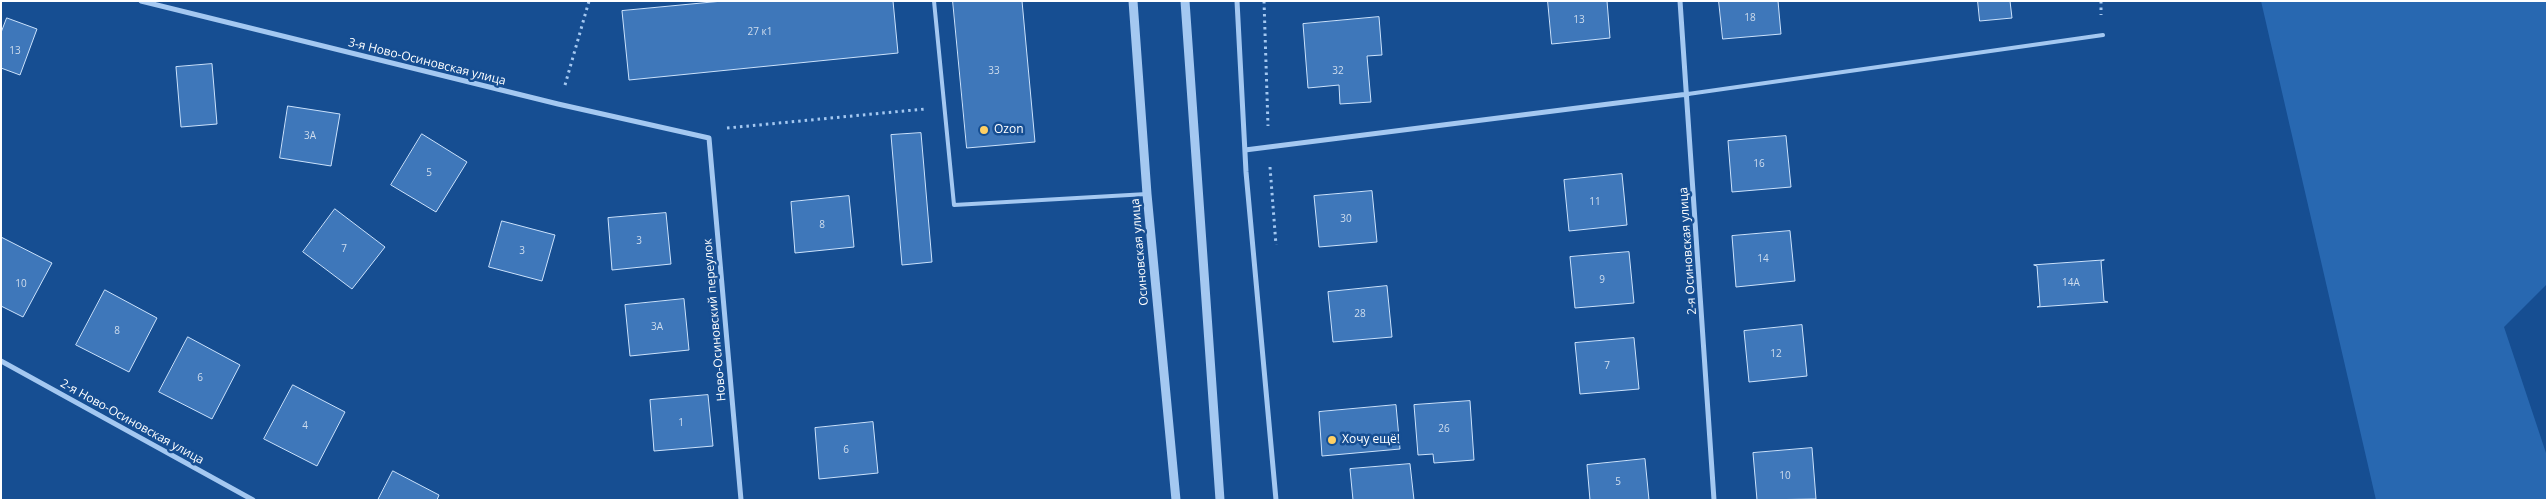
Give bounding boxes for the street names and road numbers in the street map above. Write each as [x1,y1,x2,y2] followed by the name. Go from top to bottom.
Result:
[347,35,507,89] street label: 3-я Ново-Осиновская улица
[1676,187,1700,315] street label: 2-я Осиновская улица
[1128,198,1152,306] street label: Осиновская улица
[701,238,729,402] street label: Ново-Осиновский переулок
[58,376,206,468] street label: 2-я Ново-Осиновская улица

